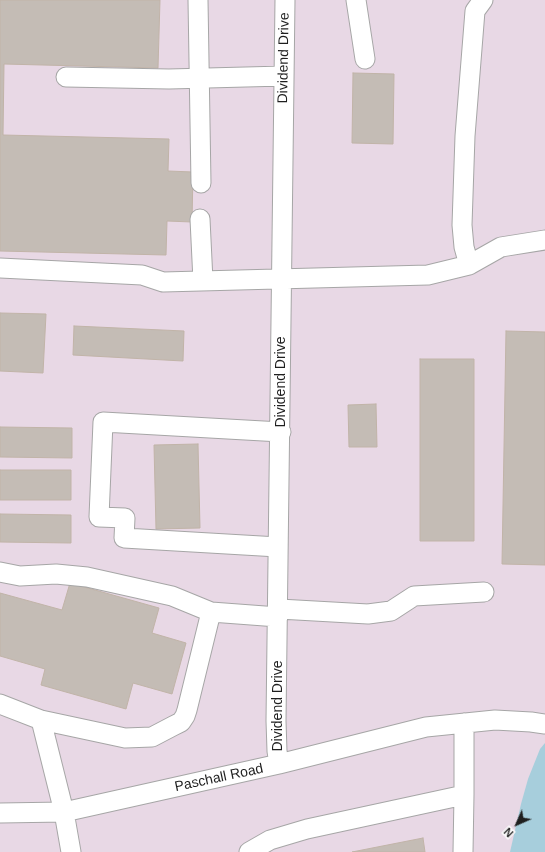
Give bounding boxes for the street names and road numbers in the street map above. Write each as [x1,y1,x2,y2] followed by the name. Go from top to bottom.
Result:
[275,12,293,104] street label: Dividend Drive
[273,336,289,428] street label: Dividend Drive
[270,660,286,752] street label: Dividend Drive
[173,760,265,796] street label: Paschall Road

